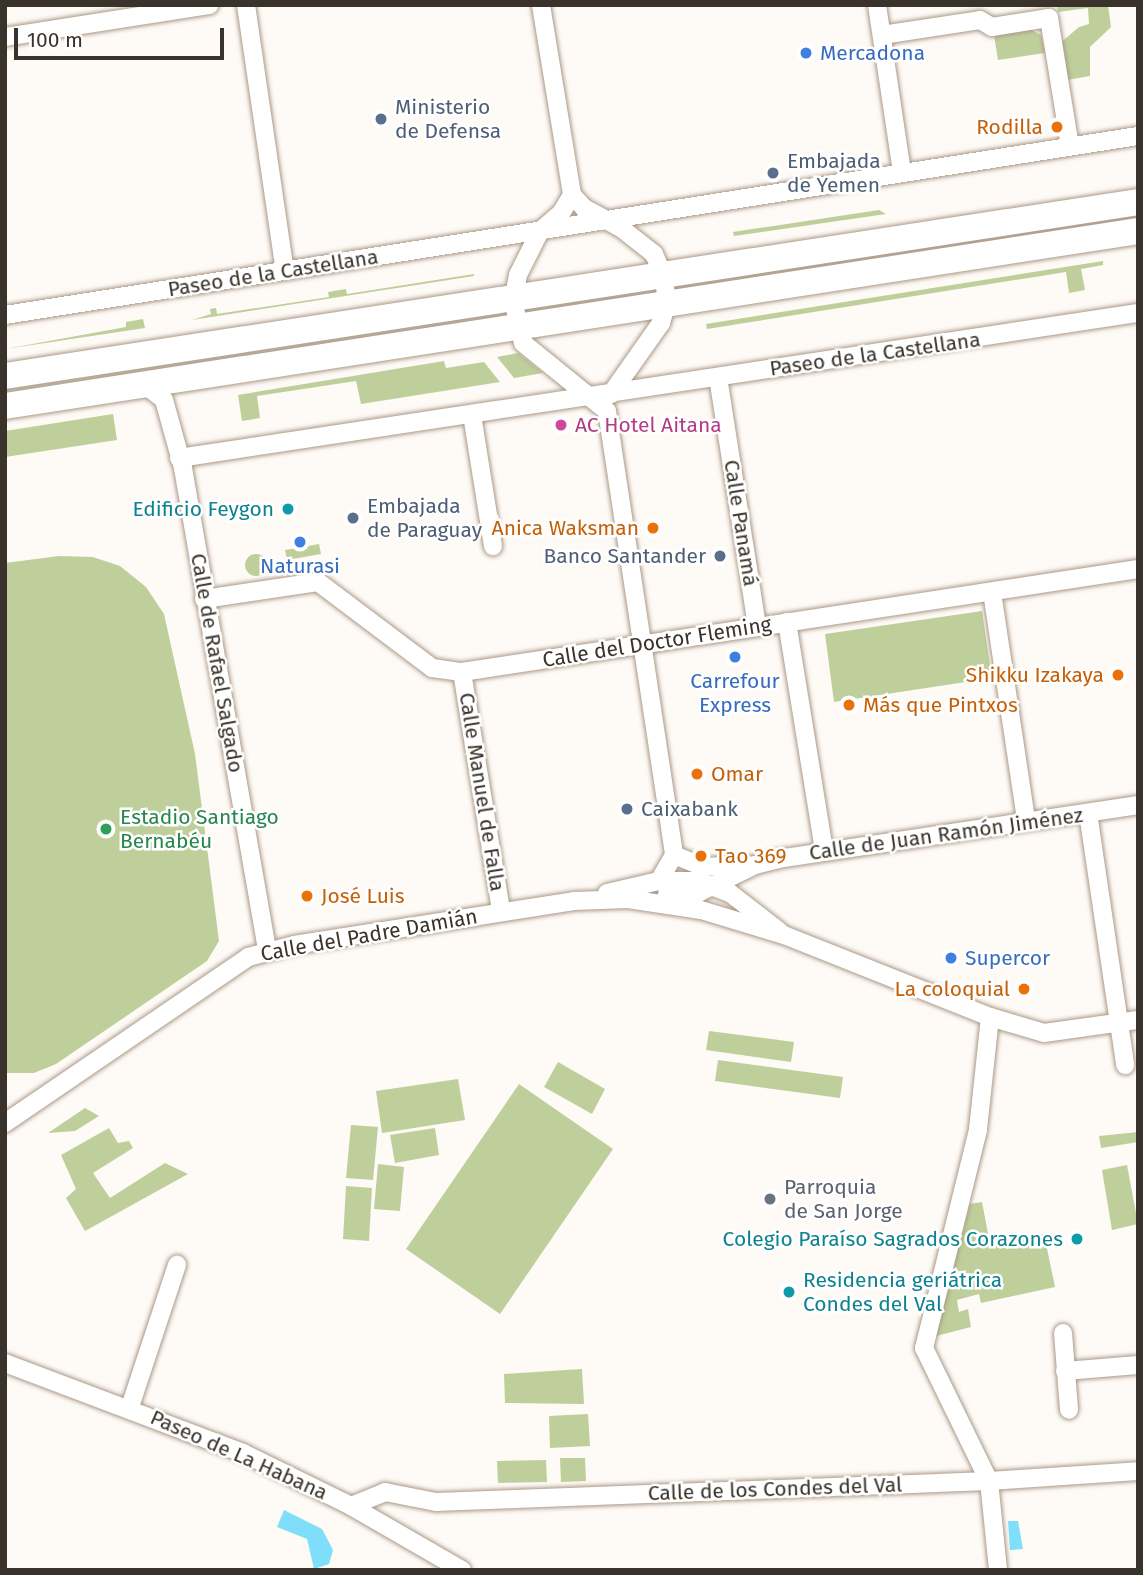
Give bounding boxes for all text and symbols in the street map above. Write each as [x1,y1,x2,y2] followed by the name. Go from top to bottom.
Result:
[18,14,228,58] scale bar
[27,27,83,53] text: 100 m
[820,40,925,66] place label: Mercadona
[798,45,814,61] marker: Mercadona
[395,94,501,144] place label: Ministerio de Defensa
[373,111,389,127] marker: Ministerio de Defensa
[976,114,1043,140] place label: Rodilla
[1049,119,1065,135] marker: Rodilla
[787,148,881,198] place label: Embajada de Yemen
[765,165,781,181] marker: Embajada de Yemen
[166,244,380,302] street label: Paseo de la Castellana
[768,327,982,381] street label: Paseo de la Castellana
[575,412,722,438] place label: AC Hotel Aitana
[553,417,569,433] marker: AC Hotel Aitana
[719,458,763,588] street label: Calle Panamá
[367,493,482,543] place label: Embajada de Paraguay
[132,496,274,522] place label: Edificio Feygon
[280,501,296,517] marker: Edificio Feygon
[345,510,361,526] marker: Embajada de Paraguay
[492,515,639,541] place label: Anica Waksman
[645,520,661,536] marker: Anica Waksman
[292,534,308,550] marker: Naturasi
[544,543,706,569] place label: Banco Santander
[712,548,728,564] marker: Banco Santander
[185,551,249,775] street label: Calle de Rafael Salgado
[260,553,340,579] place label: Naturasi
[541,611,773,673] street label: Calle del Doctor Fleming
[727,649,743,665] marker: Carrefour Express
[966,662,1104,688] place label: Shikku Izakaya
[1110,667,1126,683] marker: Shikku Izakaya
[690,668,780,718] place label: Carrefour Express
[454,691,510,893] street label: Calle Manuel de Falla
[863,692,1018,718] place label: Más que Pintxos
[841,697,857,713] marker: Más que Pintxos
[711,761,763,787] place label: Omar
[689,766,705,782] marker: Omar
[641,796,738,822] place label: Caixabank
[619,801,635,817] marker: Caixabank
[808,802,1084,866] street label: Calle de Juan Ramón Jiménez
[120,804,279,854] place label: Estadio Santiago Bernabéu
[98,821,114,837] marker: Estadio Santiago Bernabéu
[715,843,786,869] place label: Tao 369
[693,848,709,864] marker: Tao 369
[321,883,405,909] place label: José Luis
[299,888,315,904] marker: José Luis
[259,904,479,966] street label: Calle del Padre Damián
[965,945,1050,971] place label: Supercor
[943,950,959,966] marker: Supercor
[895,976,1010,1002] place label: La coloquial
[1016,981,1032,997] marker: La coloquial
[784,1174,903,1224] place label: Parroquia de San Jorge
[762,1191,778,1207] marker: Parroquia de San Jorge
[723,1226,1063,1252] place label: Colegio Paraíso Sagrados Corazones
[1069,1231,1085,1247] marker: Colegio Paraíso Sagrados Corazones
[803,1267,1002,1317] place label: Residencia geriátrica Condes del Val
[781,1284,797,1300] marker: Residencia geriátrica Condes del Val
[147,1405,331,1505] street label: Paseo de La Habana
[647,1472,903,1506] street label: Calle de los Condes del Val

